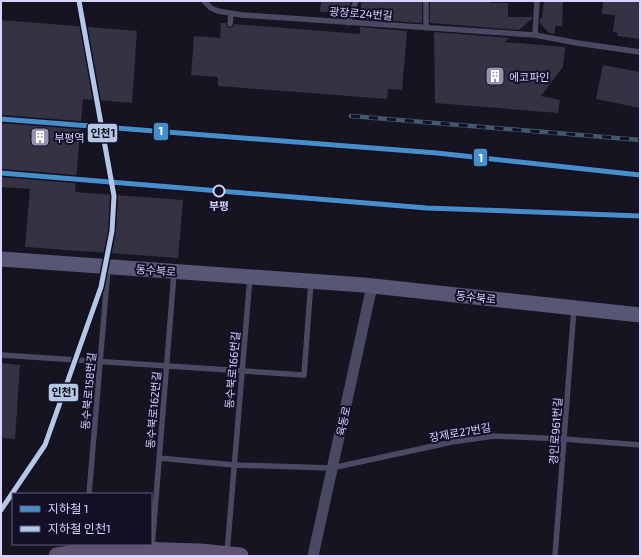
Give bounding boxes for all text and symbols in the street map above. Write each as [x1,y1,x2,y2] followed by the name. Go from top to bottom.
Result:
[329,4,393,22] street label: 광장로24번길
[484,65,506,87] building icon: 에코파인
[509,70,549,83] place label: 에코파인
[153,122,169,141] line badge: 1
[87,123,118,143] line badge: 인천1
[159,124,163,137] text: 1
[29,126,51,148] building icon: 부평역
[91,126,116,139] text: 인천1
[54,131,84,144] place label: 부평역
[473,148,488,167] line badge: 1
[479,151,483,164] text: 1
[212,184,226,198] marker: 부평
[209,199,229,212] place label: 부평
[135,262,177,278] street label: 동수북로
[455,288,497,306] street label: 동수북로
[222,331,242,409] street label: 동수북로166번길
[78,352,98,430] street label: 동수북로158번길
[143,371,163,449] street label: 동수북로162번길
[48,383,79,402] line badge: 인천1
[52,385,77,398] text: 인천1
[546,397,564,465] street label: 경인로961번길
[333,405,353,437] street label: 육동로
[428,420,492,444] street label: 장제로27번길
[12,493,152,545] legend
[48,501,89,515] text: 지하철 1
[48,521,111,535] text: 지하철 인천1

